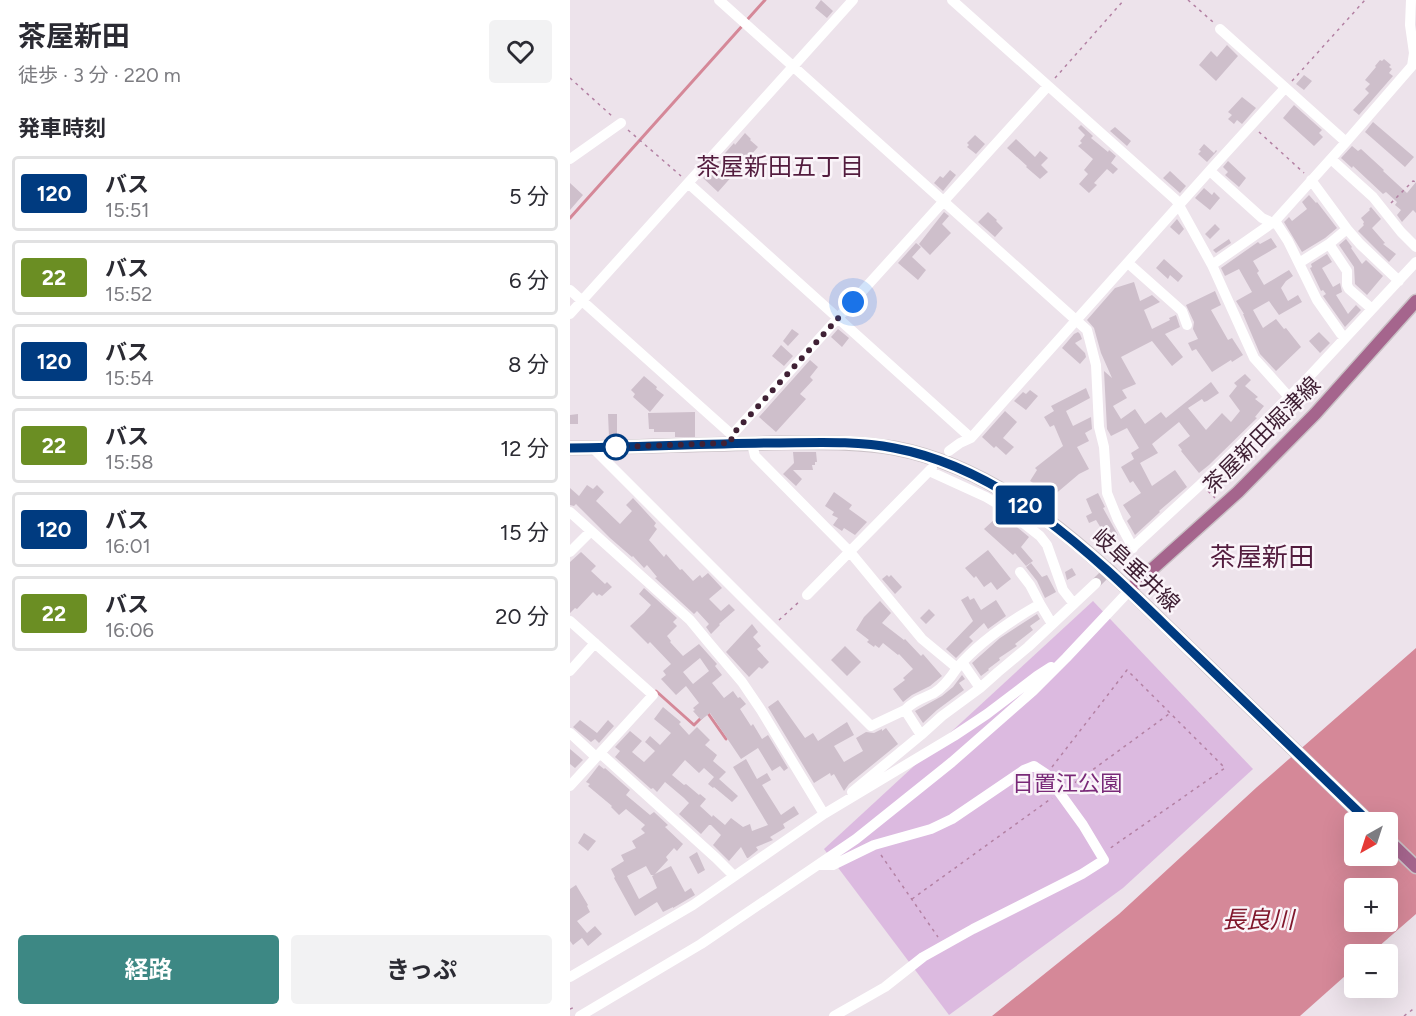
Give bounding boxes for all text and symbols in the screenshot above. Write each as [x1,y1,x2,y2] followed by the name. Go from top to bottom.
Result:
[18,19,130,53] text: 茶屋新田
[489,20,552,83] button: heart
[18,63,181,87] text: 徒歩 · 3 分 · 220 m
[18,115,106,142] text: 発車時刻
[696,152,864,181] district label: 茶屋新田五丁目
[105,171,149,198] text: バス
[37,181,71,206] text: 120
[509,183,549,210] text: 5 分
[105,198,150,222] text: 15:51
[105,255,149,282] text: バス
[42,265,66,290] text: 22
[509,267,549,294] text: 6 分
[105,282,153,306] text: 15:52
[838,287,868,317] your location
[105,339,149,366] text: バス
[37,349,71,374] text: 120
[508,351,549,378] text: 8 分
[105,366,154,390] text: 15:54
[1198,371,1326,499] street label: 茶屋新田堀津線
[105,423,149,450] text: バス
[42,433,66,458] text: 22
[603,434,629,460] unlabelled marker
[500,435,549,462] text: 12 分
[105,450,154,474] text: 15:58
[990,486,1060,524] line badge: 120
[1008,493,1042,518] text: 120
[105,507,149,534] text: バス
[37,517,71,542] text: 120
[500,519,549,546] text: 15 分
[1087,523,1185,617] street label: 岐阜垂井線
[105,534,151,558] text: 16:01
[1210,541,1314,573] district label: 茶屋新田
[105,591,149,618] text: バス
[42,601,66,626] text: 22
[495,603,549,630] text: 20 分
[105,618,154,642] text: 16:06
[1012,770,1122,797] park label: 日置江公園
[1344,812,1398,866] north arrow
[1344,812,1398,998] map controls
[1344,878,1398,932] button: +
[1222,905,1297,934] water label: 長良川
[18,935,279,1004] button: 経路
[291,935,552,1004] button: きっぷ
[1344,944,1398,998] button: −

